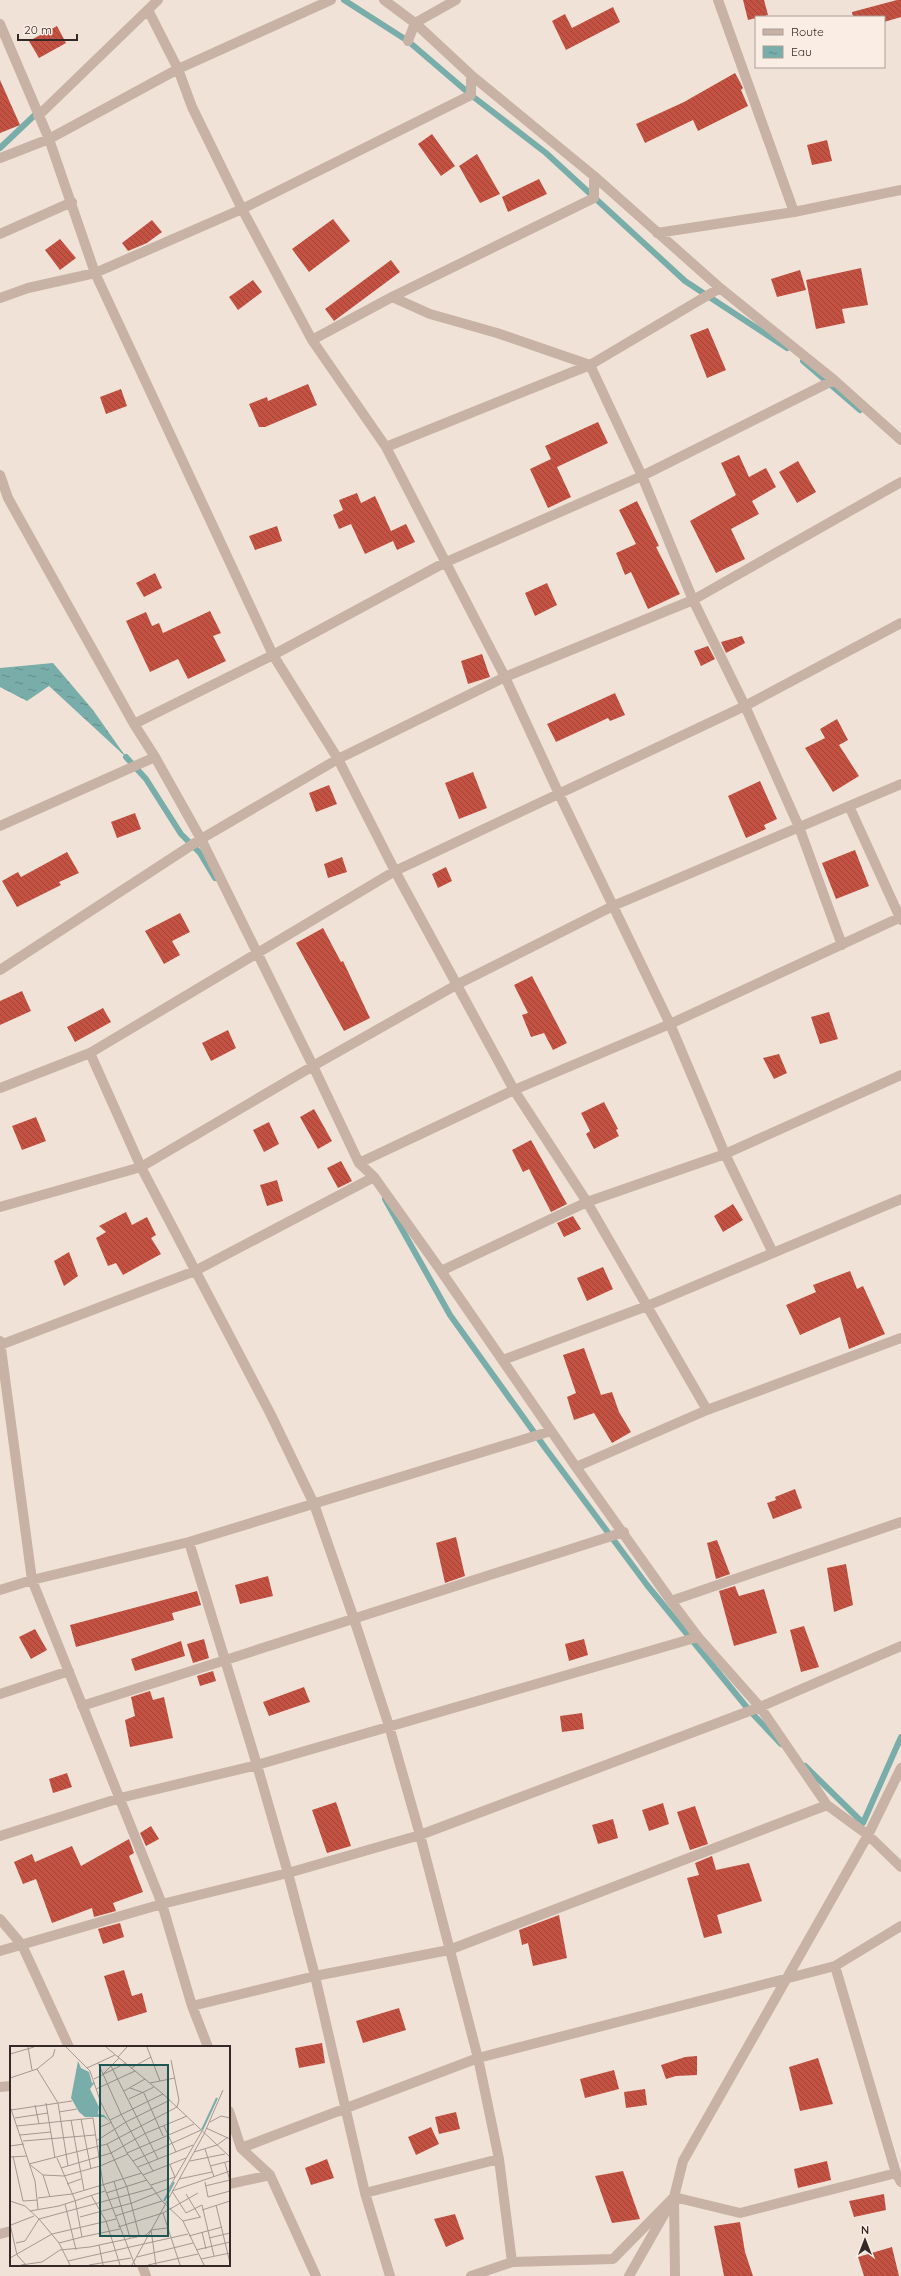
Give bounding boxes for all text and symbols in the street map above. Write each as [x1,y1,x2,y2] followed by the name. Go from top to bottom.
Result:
[18,16,77,42] scale bar
[755,16,885,68] legend
[24,22,52,37] text: 20 m
[791,24,824,39] text: Route
[791,44,812,59] text: Eau
[10,2046,230,2266] inset map
[845,2220,885,2260] north arrow
[861,2223,869,2237] text: N

